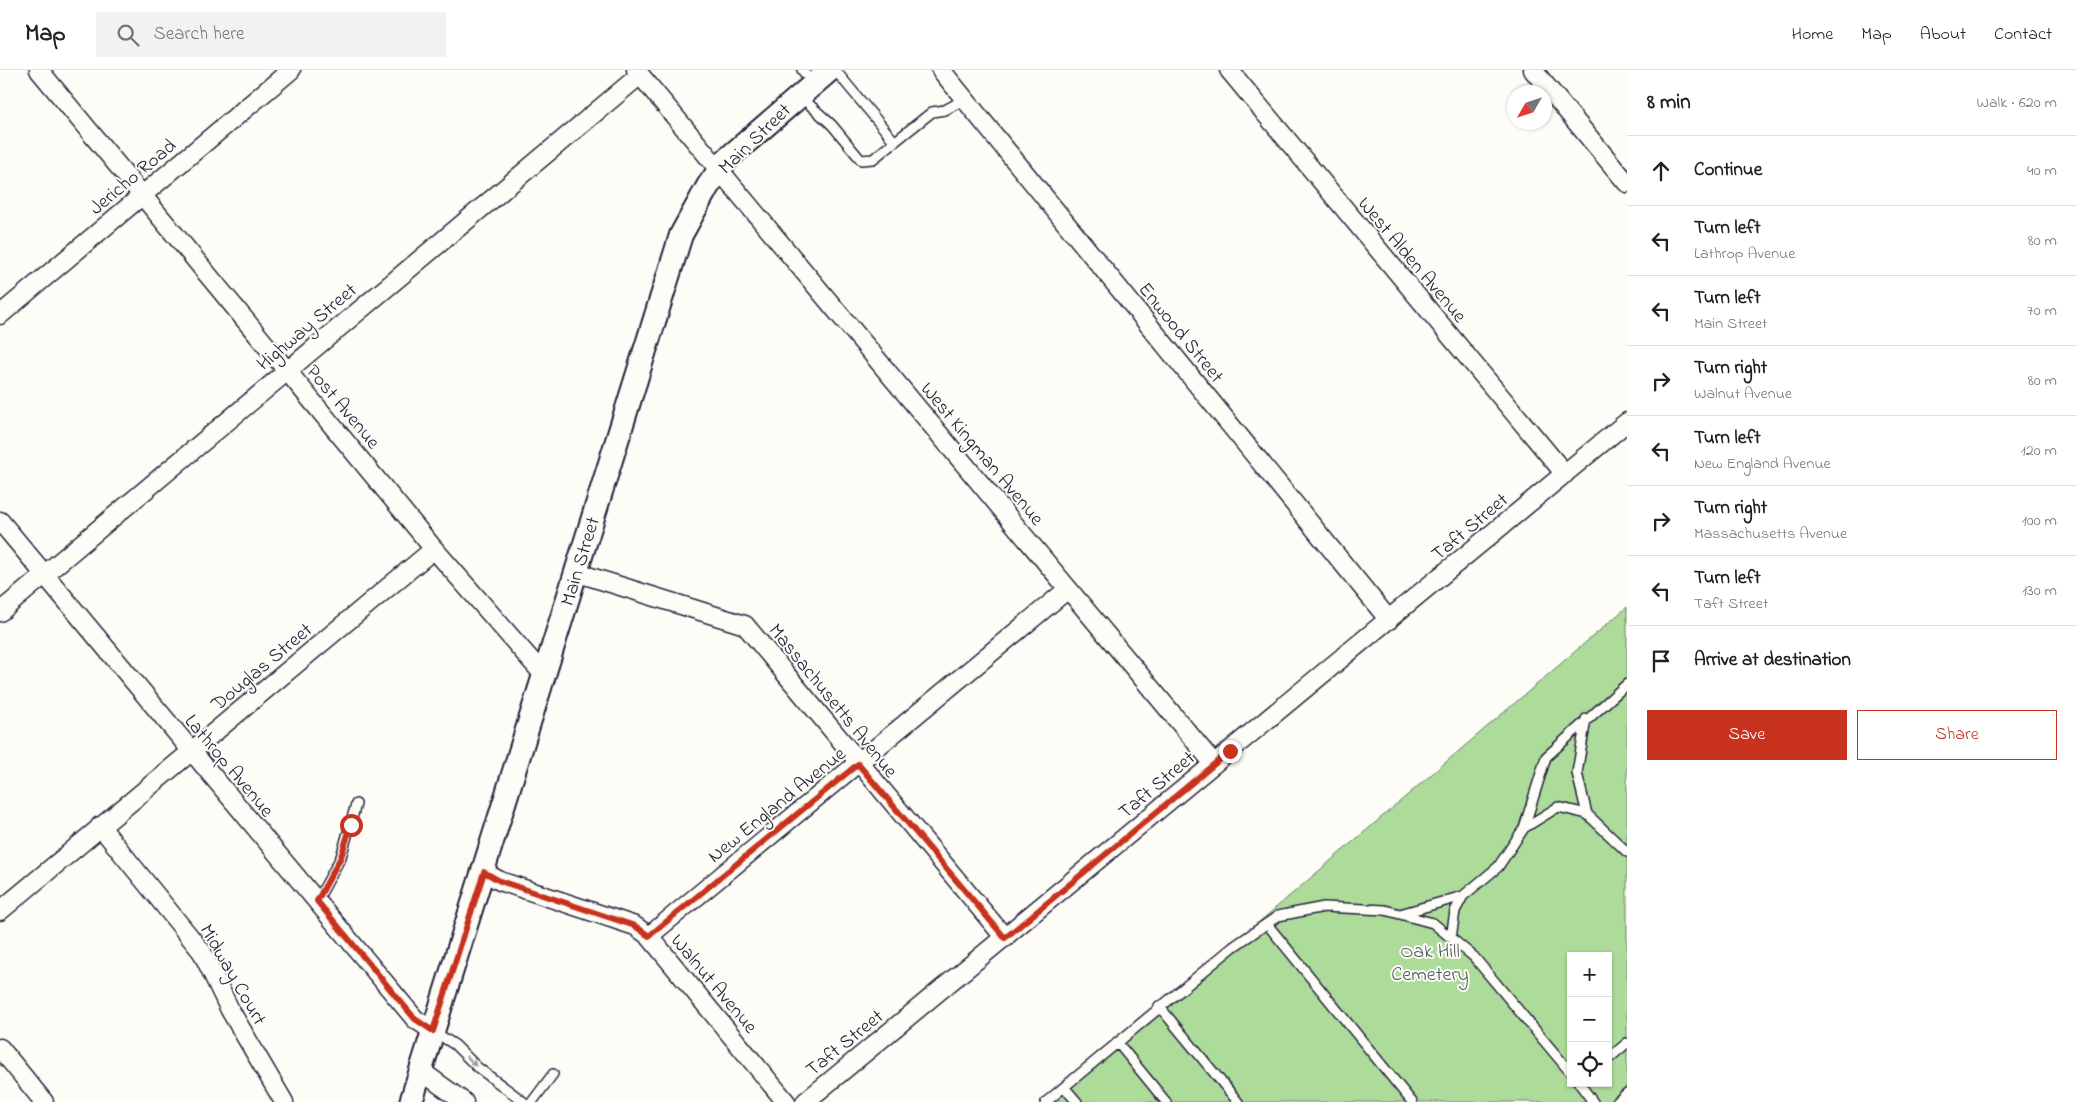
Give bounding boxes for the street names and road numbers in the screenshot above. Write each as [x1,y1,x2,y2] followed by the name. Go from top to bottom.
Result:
[713,97,799,182] street label: Main Street
[84,133,183,223] street label: Jericho Road
[1350,191,1473,330] street label: West Alden Avenue
[251,277,365,379] street label: Highway Street
[1130,277,1230,390] street label: Enwood Street
[298,359,386,456] street label: Post Avenue
[912,377,1050,533] street label: West Kingman Avenue
[1426,487,1516,569] street label: Taft Street
[554,513,609,610] street label: Main Street
[205,617,320,720] street label: Douglas Street
[761,618,904,785] street label: Massachusetts Avenue
[176,709,280,824] street label: Lathrop Avenue
[702,741,854,872] street label: New England Avenue
[1113,745,1203,827] street label: Taft Street
[191,919,273,1032] street label: Midway Court
[663,928,764,1041] street label: Walnut Avenue
[800,1003,891,1084] street label: Taft Street

